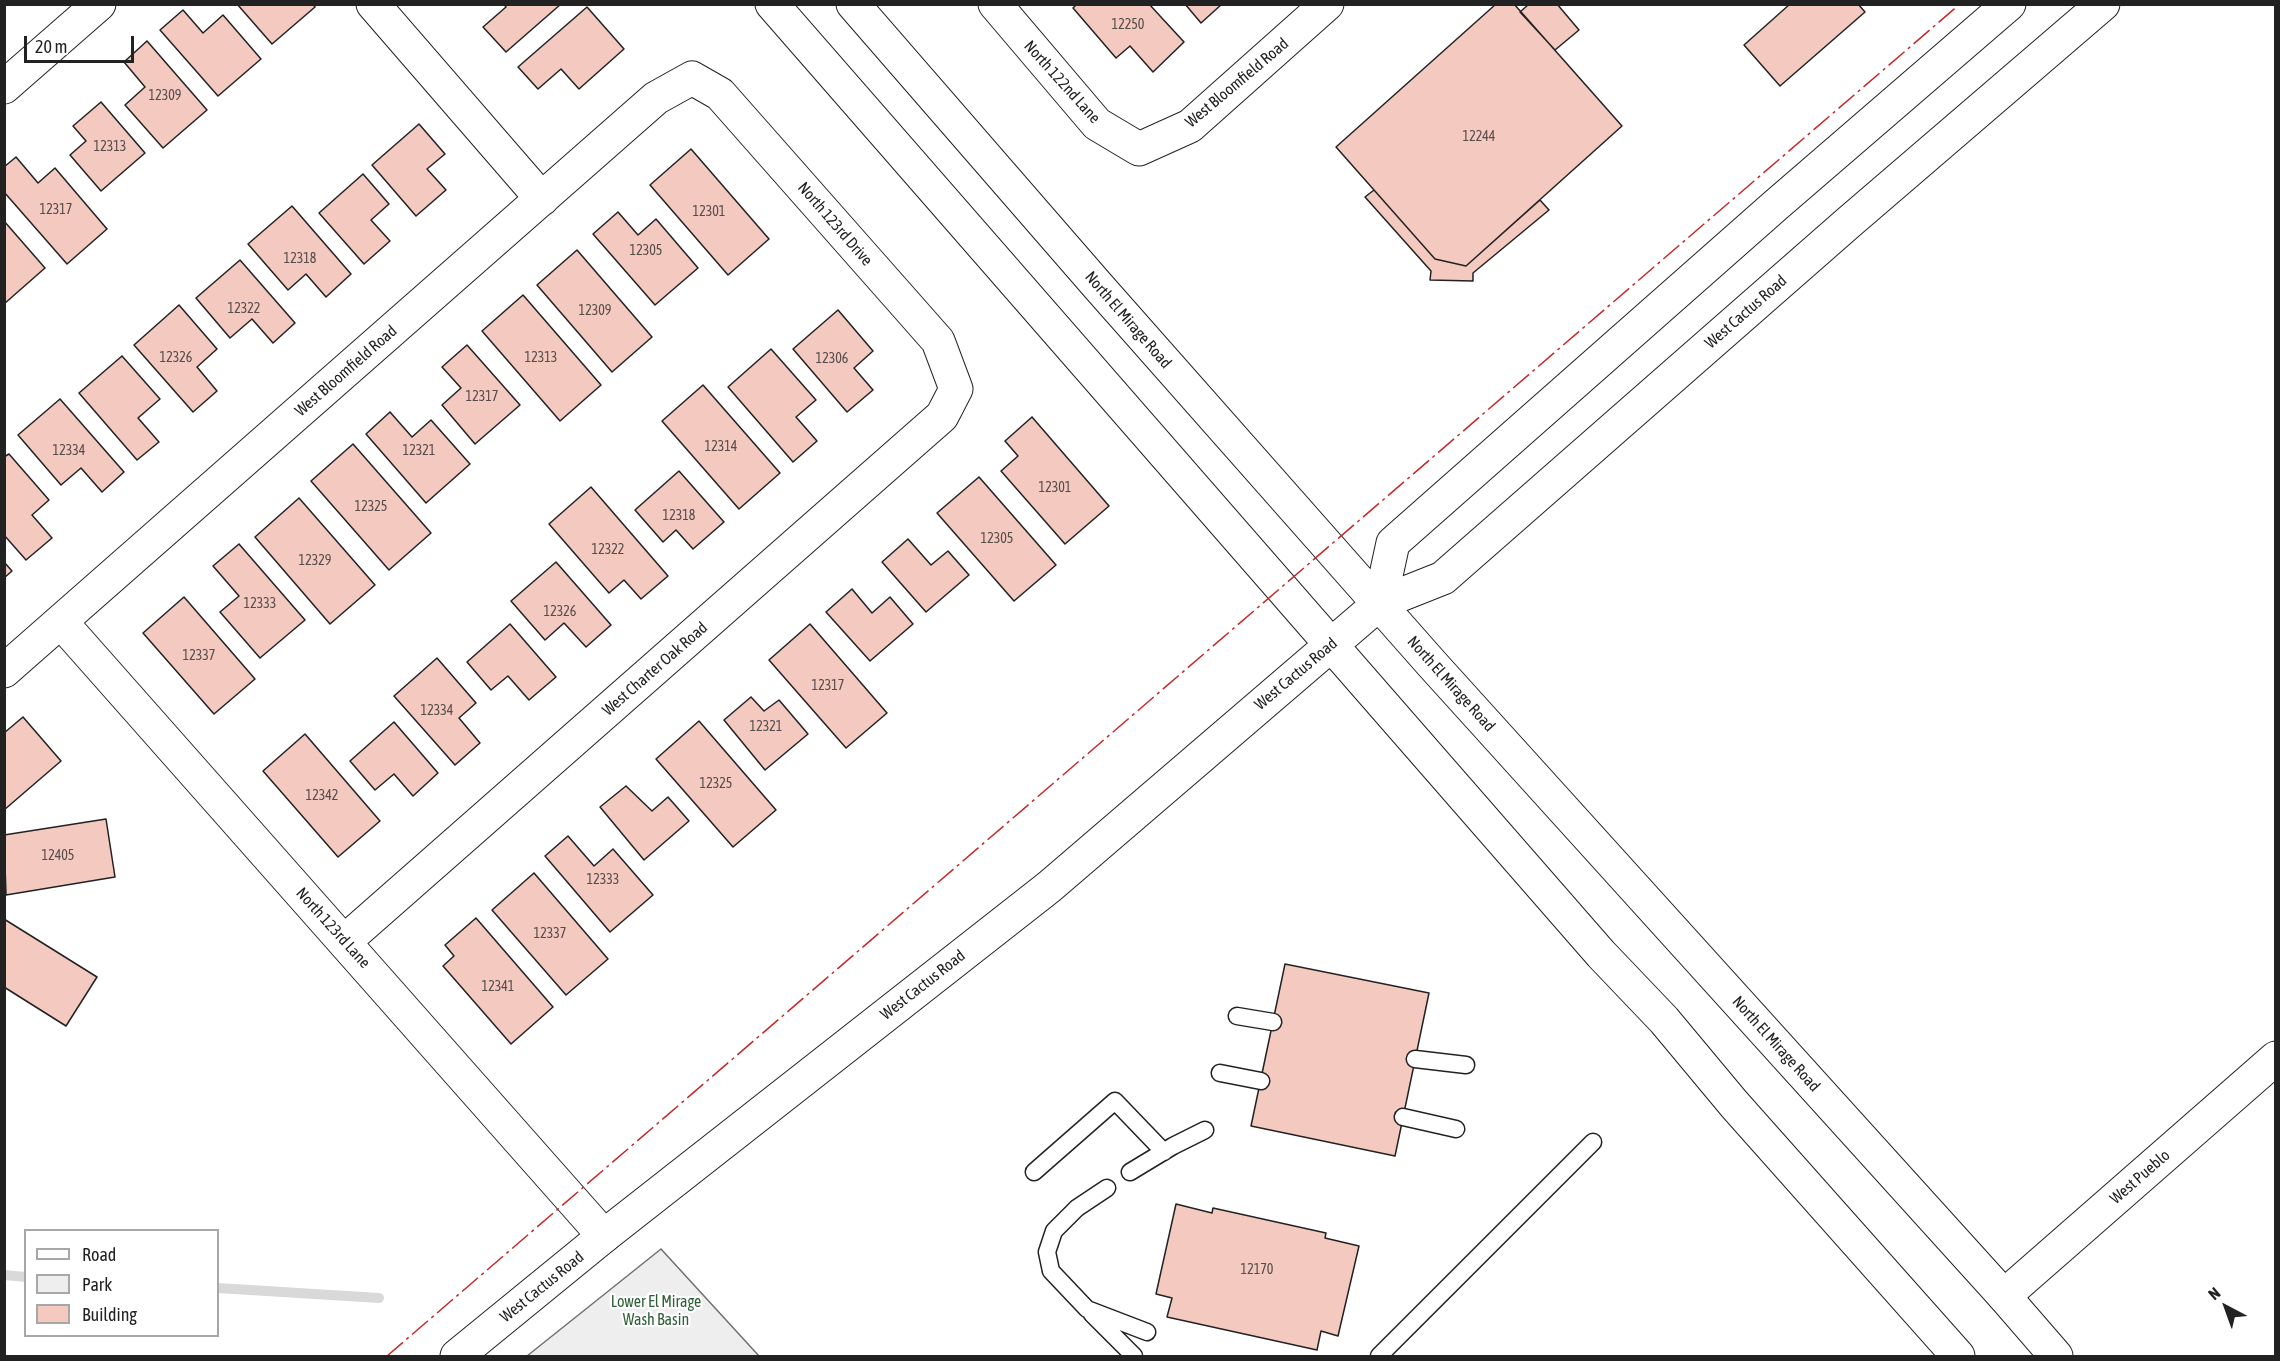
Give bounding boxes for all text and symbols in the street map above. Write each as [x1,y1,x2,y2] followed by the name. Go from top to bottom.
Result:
[1112,17,1144,33] house number: 12250
[27,24,136,62] scale bar
[1181,34,1293,132] street label: West Bloomfield Road
[35,36,67,57] text: 20 m
[1020,37,1104,127] street label: North 122nd Lane
[149,88,181,104] house number: 12309
[1463,129,1495,145] house number: 12244
[94,139,126,155] house number: 12313
[794,178,876,270] street label: North 123rd Drive
[40,202,72,218] house number: 12317
[693,204,725,220] house number: 12301
[630,243,662,259] house number: 12305
[284,251,316,267] house number: 12318
[1081,268,1175,372] street label: North El Mirage Road
[1701,271,1791,353] street label: West Cactus Road
[228,301,260,317] house number: 12322
[579,303,611,319] house number: 12309
[291,321,401,421] street label: West Bloomfield Road
[160,350,192,366] house number: 12326
[525,350,557,366] house number: 12313
[816,351,848,367] house number: 12306
[466,389,498,405] house number: 12317
[705,439,737,455] house number: 12314
[53,443,85,459] house number: 12334
[403,443,435,459] house number: 12321
[1039,480,1071,496] house number: 12301
[355,499,387,515] house number: 12325
[663,508,695,524] house number: 12318
[981,531,1013,547] house number: 12305
[592,542,624,558] house number: 12322
[299,553,331,569] house number: 12329
[244,596,276,612] house number: 12333
[544,604,576,620] house number: 12326
[599,618,711,720] street label: West Charter Oak Road
[1403,632,1499,736] street label: North El Mirage Road
[1251,634,1341,714] street label: West Cactus Road
[183,648,215,664] house number: 12337
[812,678,844,694] house number: 12317
[421,703,453,719] house number: 12334
[750,719,782,735] house number: 12321
[700,776,732,792] house number: 12325
[306,788,338,804] house number: 12342
[42,848,74,864] house number: 12405
[587,872,619,888] house number: 12333
[292,884,374,972] street label: North 123rd Lane
[534,926,566,942] house number: 12337
[877,946,969,1024] street label: West Cactus Road
[482,979,514,995] house number: 12341
[1728,992,1824,1096] street label: North El Mirage Road
[2106,1146,2174,1208] street label: West Pueblo
[24,1229,219,1337] legend
[82,1244,116,1265] text: Road
[496,1247,588,1327] street label: West Cactus Road
[1241,1262,1273,1278] house number: 12170
[82,1274,112,1295] text: Park
[2196,1277,2256,1337] north arrow
[2205,1284,2224,1303] text: N
[611,1292,701,1330] park label: Lower El Mirage Wash Basin
[82,1304,137,1325] text: Building

